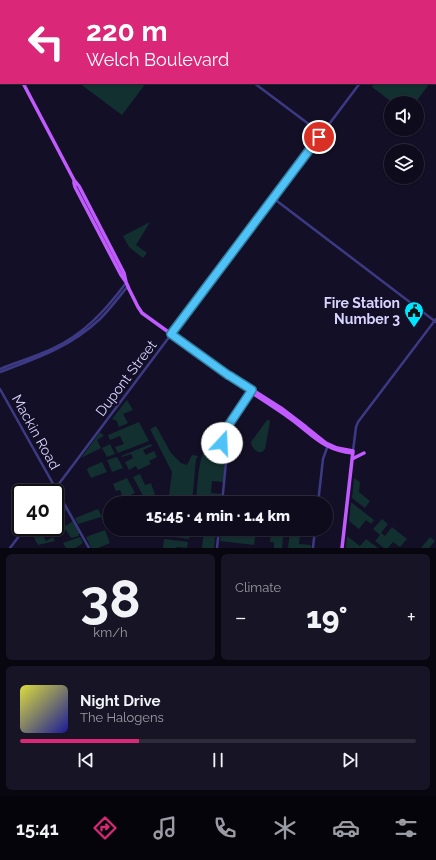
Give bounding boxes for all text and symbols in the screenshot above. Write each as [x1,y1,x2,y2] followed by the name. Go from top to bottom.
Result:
[86,15,168,48] text: 220 m
[20,16,72,68] icon: left
[86,49,229,70] text: Welch Boulevard
[384,96,424,184] map controls
[384,96,424,136] button: sound
[302,120,336,154] pin
[308,126,330,148] icon: arrive
[384,144,424,184] button: layers
[324,295,400,327] place label: Fire Station Number 3
[403,300,425,328] public building icon: Fire Station Number 3
[92,337,160,419] street label: Dupont Street
[9,392,63,472] street label: Mackin Road
[201,422,243,464] position arrow
[12,484,64,536] speed limit sign: 40
[146,507,290,525] text: 15:45 · 4 min · 1.4 km
[80,568,141,629] text: 38
[235,580,281,595] text: Climate
[306,600,347,635] text: 19°
[235,604,247,630] text: −
[407,604,416,630] text: +
[93,625,128,640] text: km/h
[80,692,160,710] text: Night Drive
[80,710,164,725] text: The Halogens
[75,749,97,771] icon: previous
[207,749,229,771] icon: pause
[339,749,361,771] icon: next
[91,814,119,842] icon: directions
[151,814,179,842] icon: music
[211,814,239,842] icon: phone
[271,814,299,842] icon: climate
[332,814,360,842] icon: car
[392,814,420,842] icon: filters
[16,818,59,839] text: 15:41

